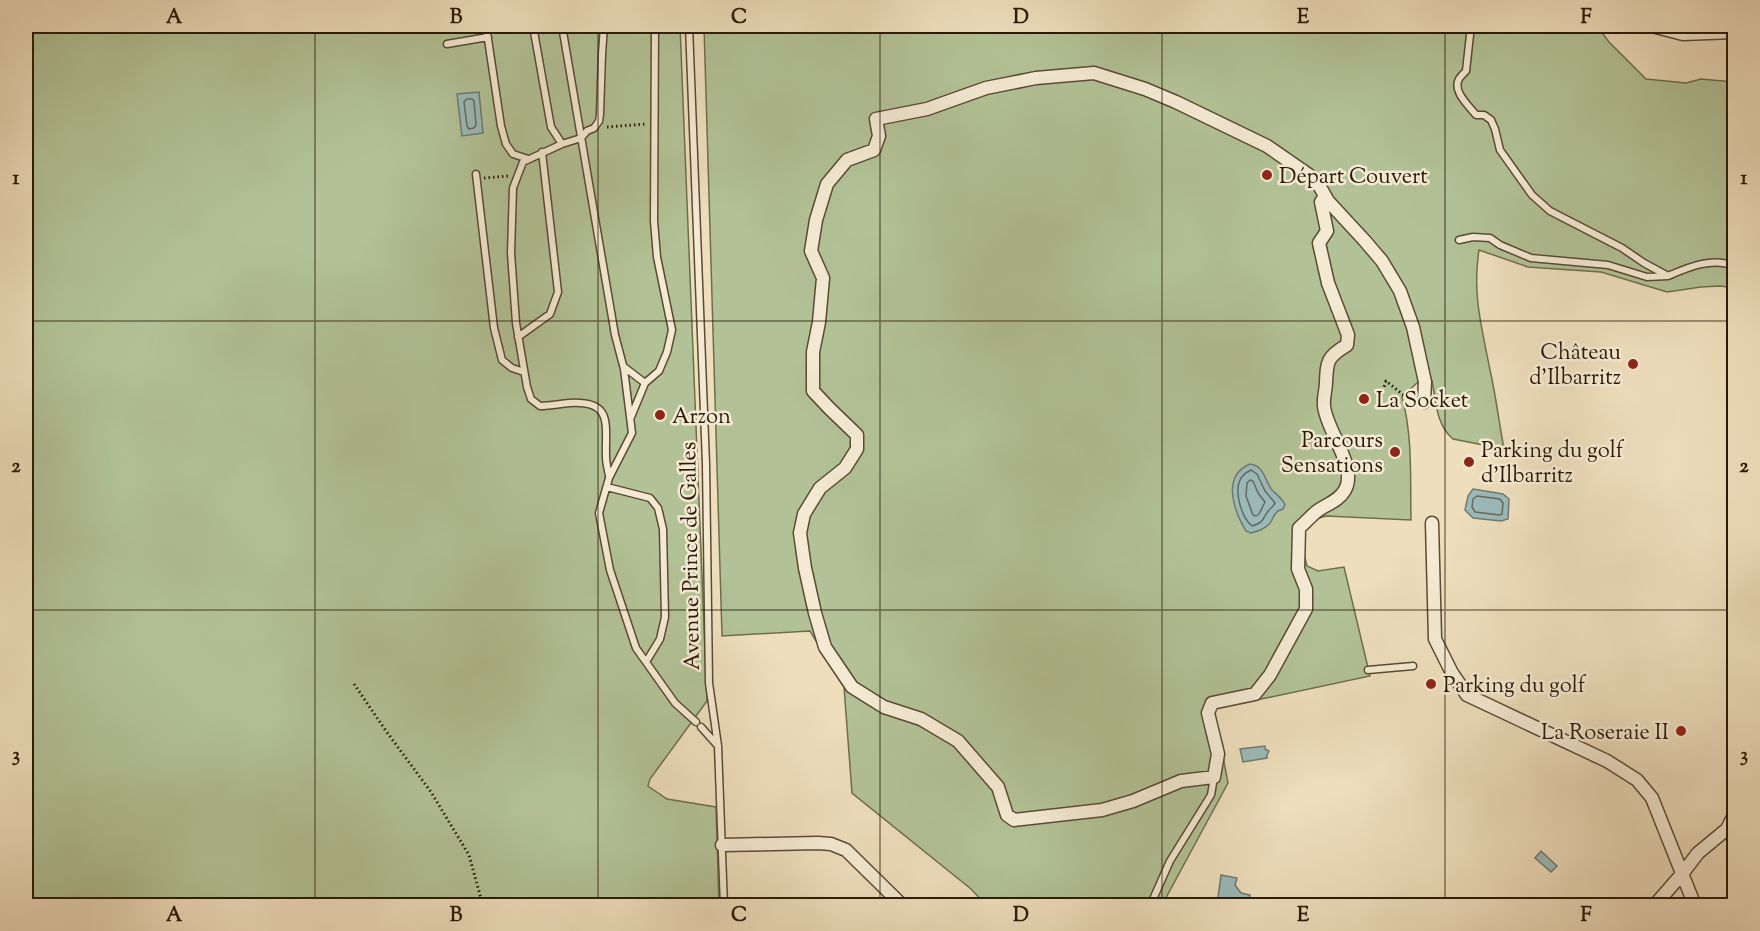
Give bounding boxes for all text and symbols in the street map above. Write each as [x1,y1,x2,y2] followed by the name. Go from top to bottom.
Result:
[166,4,183,33] text: A
[450,4,463,33] text: B
[731,4,747,33] text: C
[1013,4,1029,33] text: D
[1297,4,1310,33] text: E
[1580,4,1592,33] text: F
[1279,162,1428,194] place label: Départ Couvert
[13,165,20,194] text: 1
[1741,165,1748,194] text: 1
[1260,168,1274,182] marker: Départ Couvert
[1529,338,1621,395] place label: Château d'Ilbarritz
[1626,357,1640,371] marker: Château d'Ilbarritz
[1376,386,1469,418] place label: La Socket
[1357,392,1371,406] marker: La Socket
[672,402,731,434] place label: Arzon
[653,408,667,422] marker: Arzon
[1281,426,1383,483] place label: Parcours Sensations
[1481,436,1625,493] place label: Parking du golf d'Ilbarritz
[674,441,710,671] street label: Avenue Prince de Galles
[1388,445,1402,459] marker: Parcours Sensations
[11,453,21,482] text: 2
[1739,453,1749,482] text: 2
[1462,455,1476,469] marker: Parking du golf d'Ilbarritz
[1443,671,1587,703] place label: Parking du golf
[1424,677,1438,691] marker: Parking du golf
[1541,718,1669,750] place label: La Roseraie II
[1674,724,1688,738] marker: La Roseraie II
[12,742,20,771] text: 3
[1740,742,1748,771] text: 3
[166,902,183,931] text: A
[450,902,463,931] text: B
[731,902,747,931] text: C
[1013,902,1029,931] text: D
[1297,902,1310,931] text: E
[1580,902,1592,931] text: F

